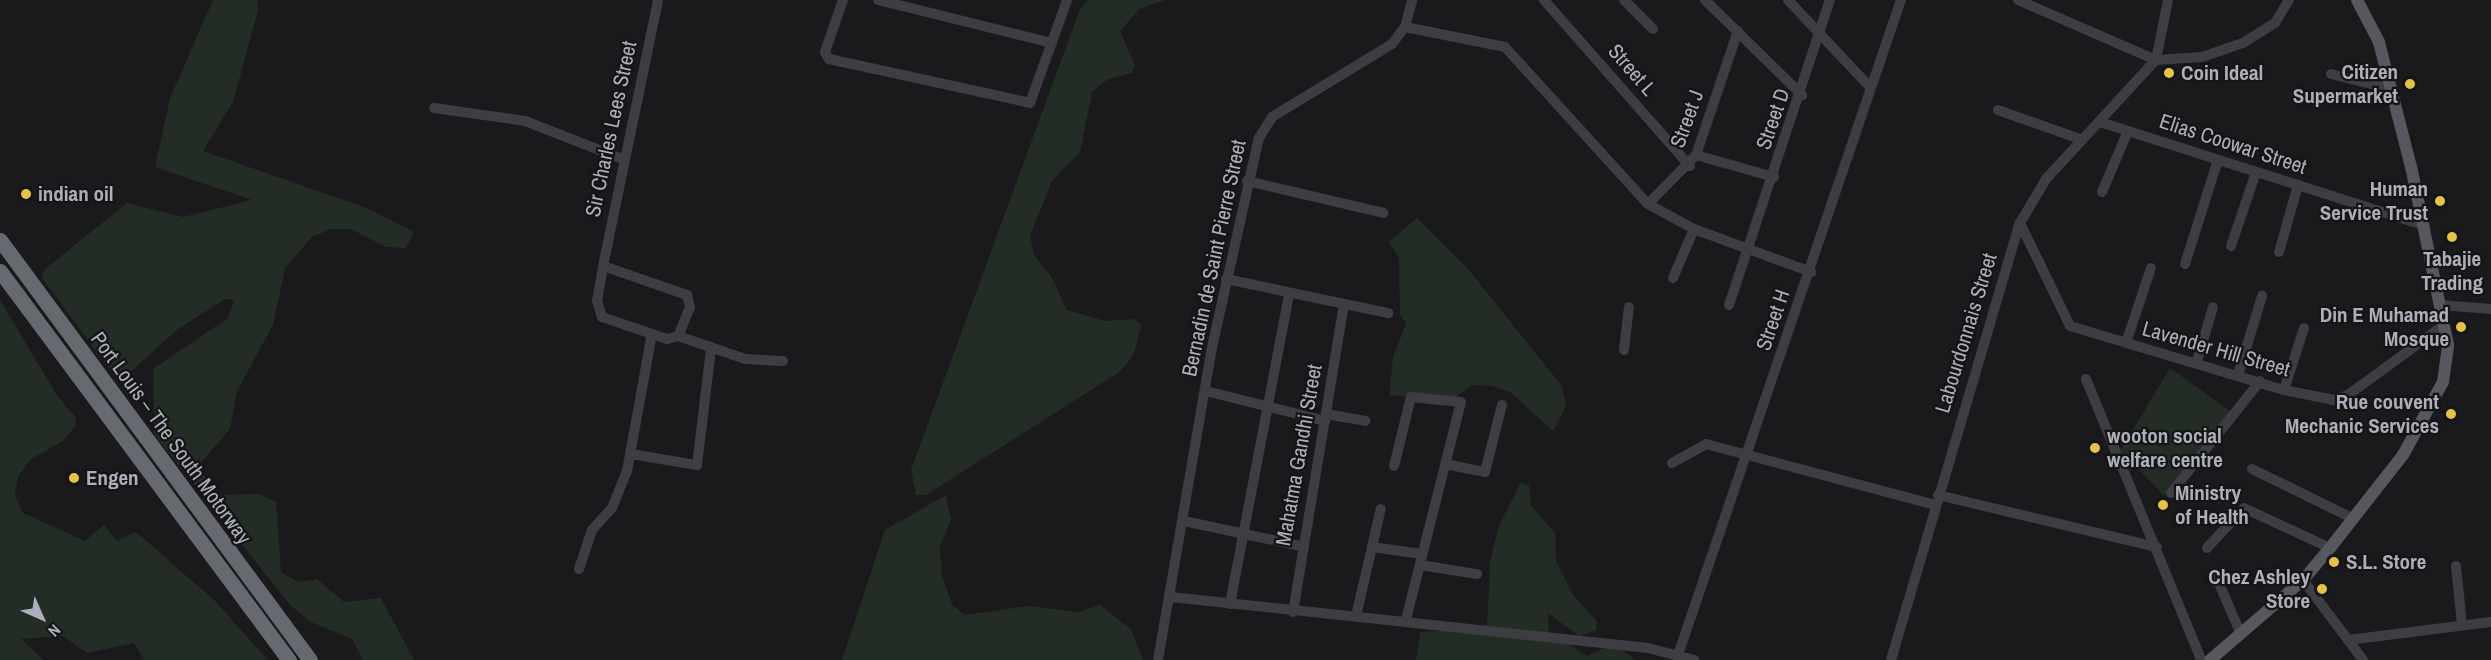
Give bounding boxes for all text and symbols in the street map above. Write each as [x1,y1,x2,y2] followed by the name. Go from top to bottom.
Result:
[580,39,642,219] street label: Sir Charles Lees Street
[1603,39,1661,101] street label: Street L
[2293,59,2398,109] place label: Citizen Supermarket
[2181,60,2263,86] place label: Coin Ideal
[2162,66,2176,80] marker: Coin Ideal
[2403,77,2417,91] marker: Citizen Supermarket
[1751,85,1795,153] street label: Street D
[1665,87,1709,151] street label: Street J
[2156,108,2310,180] street label: Elias Coowar Street
[1177,137,1251,379] street label: Bernadin de Saint Pierre Street
[2320,176,2428,226] place label: Human Service Trust
[38,181,114,207] place label: indian oil
[19,187,33,201] marker: indian oil
[2433,194,2447,208] marker: Human Service Trust
[2445,230,2459,244] marker: Tabajie Trading
[2421,246,2483,296] place label: Tabajie Trading
[1930,250,2002,416] street label: Labourdonnais Street
[1751,286,1795,354] street label: Street H
[2320,302,2449,352] place label: Din E Muhamad Mosque
[2139,316,2293,382] street label: Lavender Hill Street
[2454,320,2468,334] marker: Din E Muhamad Mosque
[85,327,257,549] street label: Port Louis – The South Motorway
[1271,362,1327,548] street label: Mahatma Gandhi Street
[2285,389,2439,439] place label: Rue couvent Mechanic Services
[2444,407,2458,421] marker: Rue couvent Mechanic Services
[2107,423,2223,473] place label: wooton social welfare centre
[2088,441,2102,455] marker: wooton social welfare centre
[86,465,139,491] place label: Engen
[67,471,81,485] marker: Engen
[2175,480,2249,530] place label: Ministry of Health
[2156,498,2170,512] marker: Ministry of Health
[2346,549,2426,575] place label: S.L. Store
[2327,555,2341,569] marker: S.L. Store
[2208,564,2310,614] place label: Chez Ashley Store
[2315,582,2329,596] marker: Chez Ashley Store
[12,588,72,648] north arrow
[44,620,66,642] text: N

